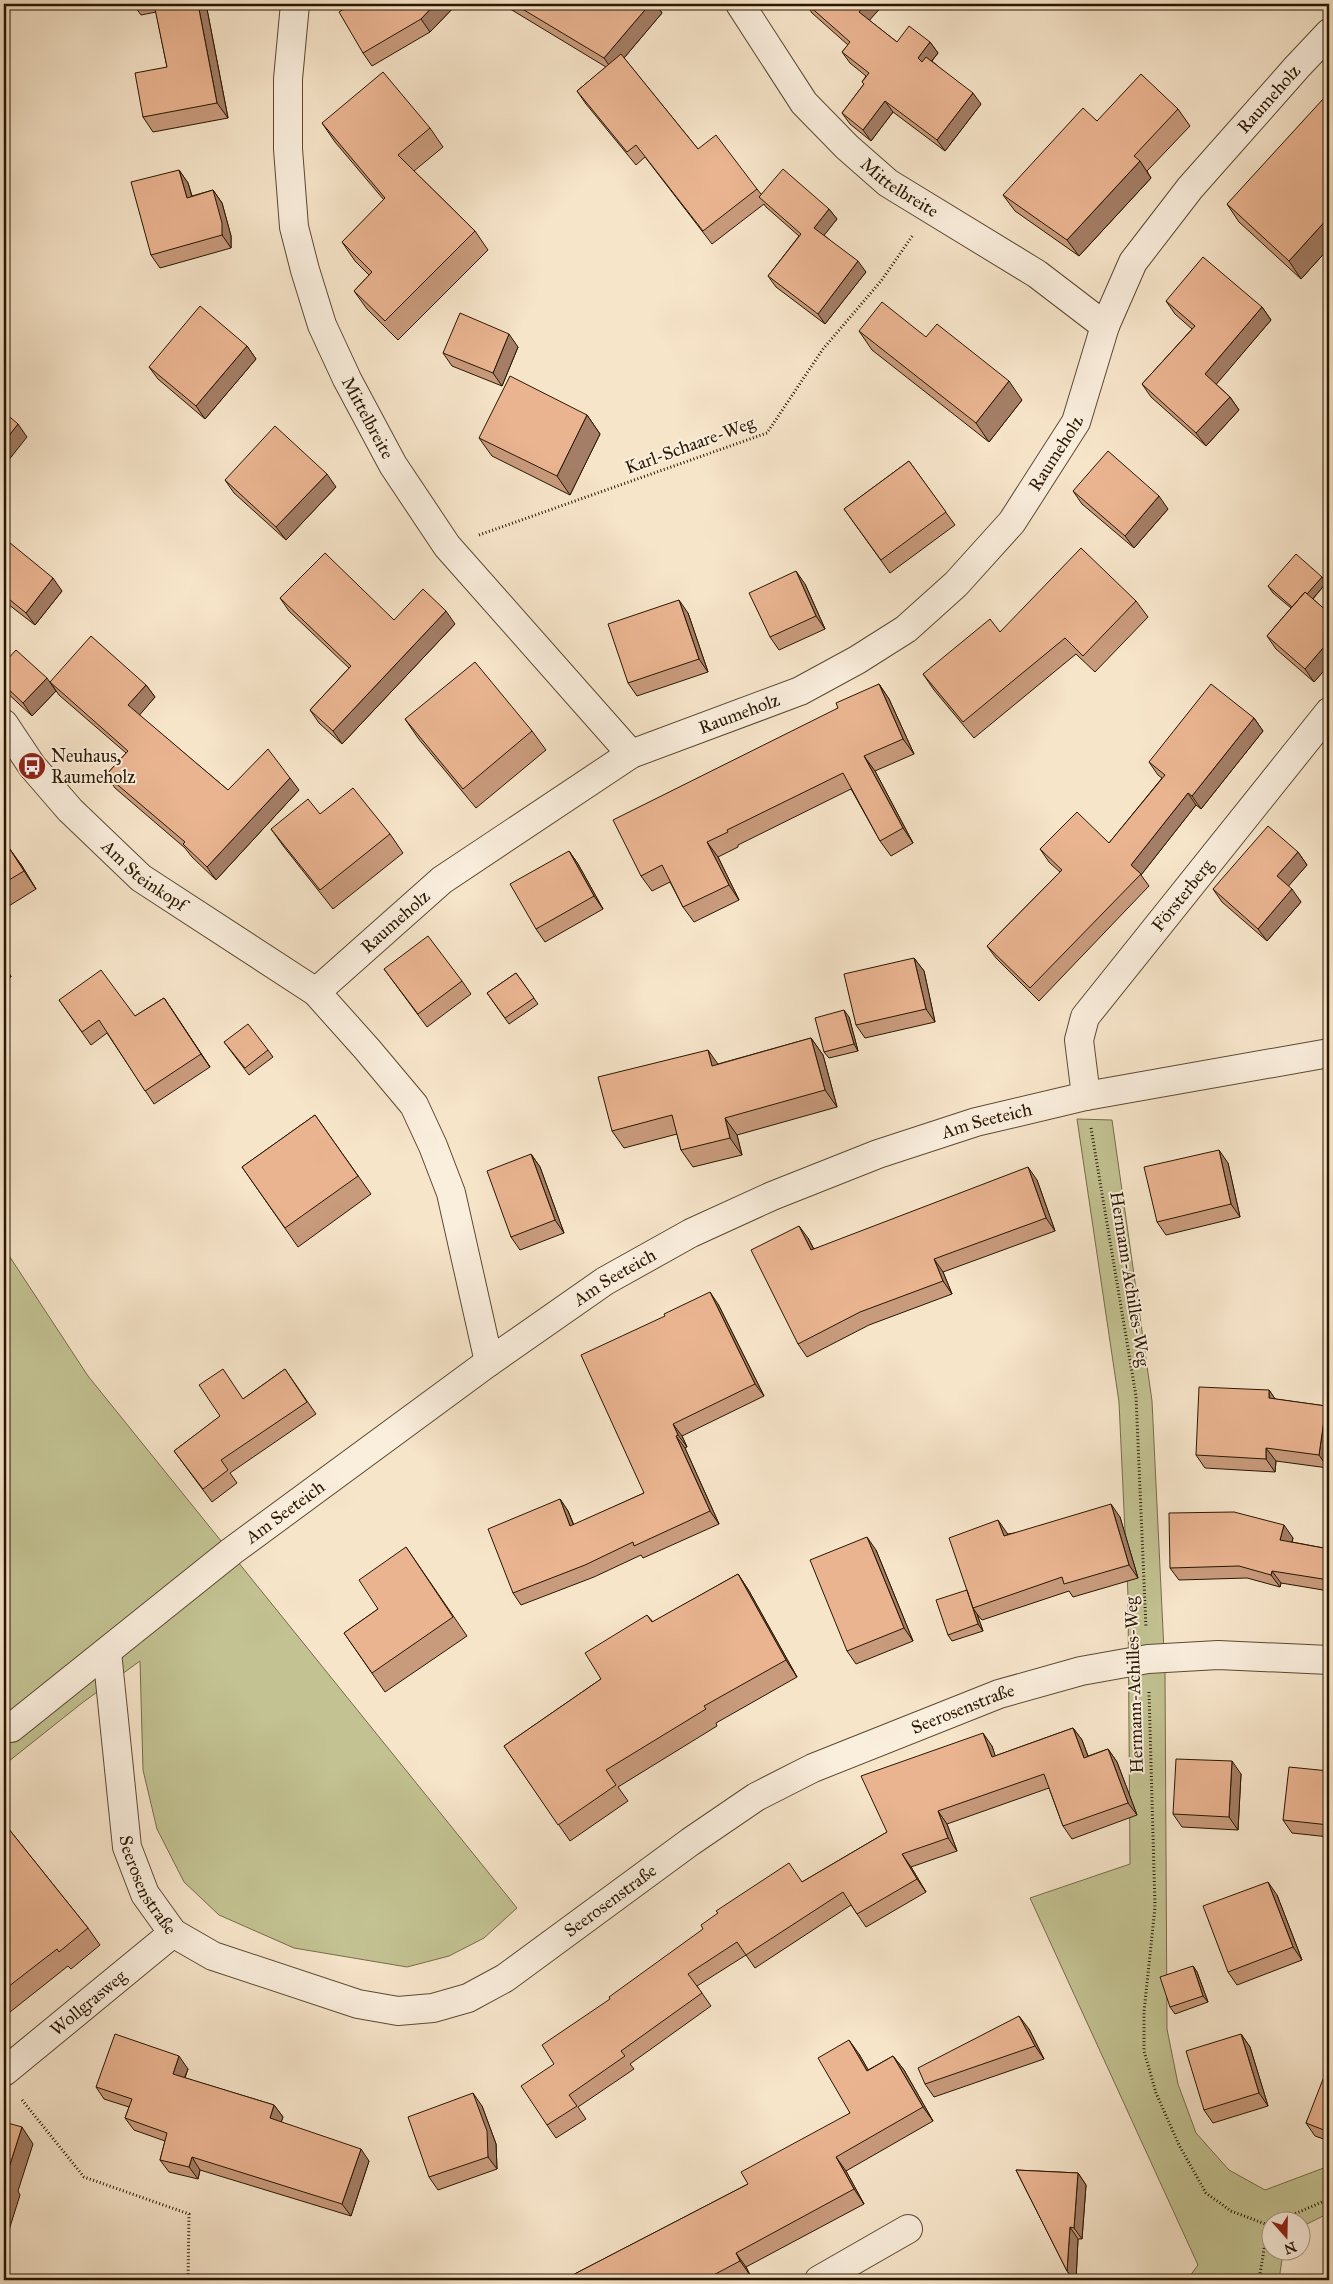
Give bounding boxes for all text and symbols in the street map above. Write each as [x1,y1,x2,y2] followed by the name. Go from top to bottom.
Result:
[1233,60,1305,138] street label: Raumeholz
[856,153,942,222] street label: Mittelbreite
[337,373,399,463] street label: Mittelbreite
[622,411,759,480] street label: Karl-Schaare-Weg
[1024,414,1088,495] street label: Raumeholz
[695,689,783,739] street label: Raumeholz
[51,745,136,788] place label: Neuhaus, Raumeholz
[17,751,47,781] bus stop icon: Neuhaus, Raumeholz
[96,835,193,917] street label: Am Steinkopf
[1147,854,1219,936] street label: Försterberg
[356,885,434,958] street label: Raumeholz
[938,1098,1034,1144] street label: Am Seeteich
[1104,1190,1155,1369] street label: Hermann-Achilles-Weg
[568,1244,660,1311] street label: Am Seeteich
[240,1476,329,1549] street label: Am Seeteich
[1120,1595,1149,1774] street label: Hermann-Achilles-Weg
[908,1679,1017,1739] street label: Seerosenstraße
[115,1834,181,1939] street label: Seerosenstraße
[560,1859,661,1942] street label: Seerosenstraße
[46,1965,132,2041] street label: Wollgrasweg
[1260,2212,1310,2262] north arrow
[1282,2238,1299,2258] text: N

